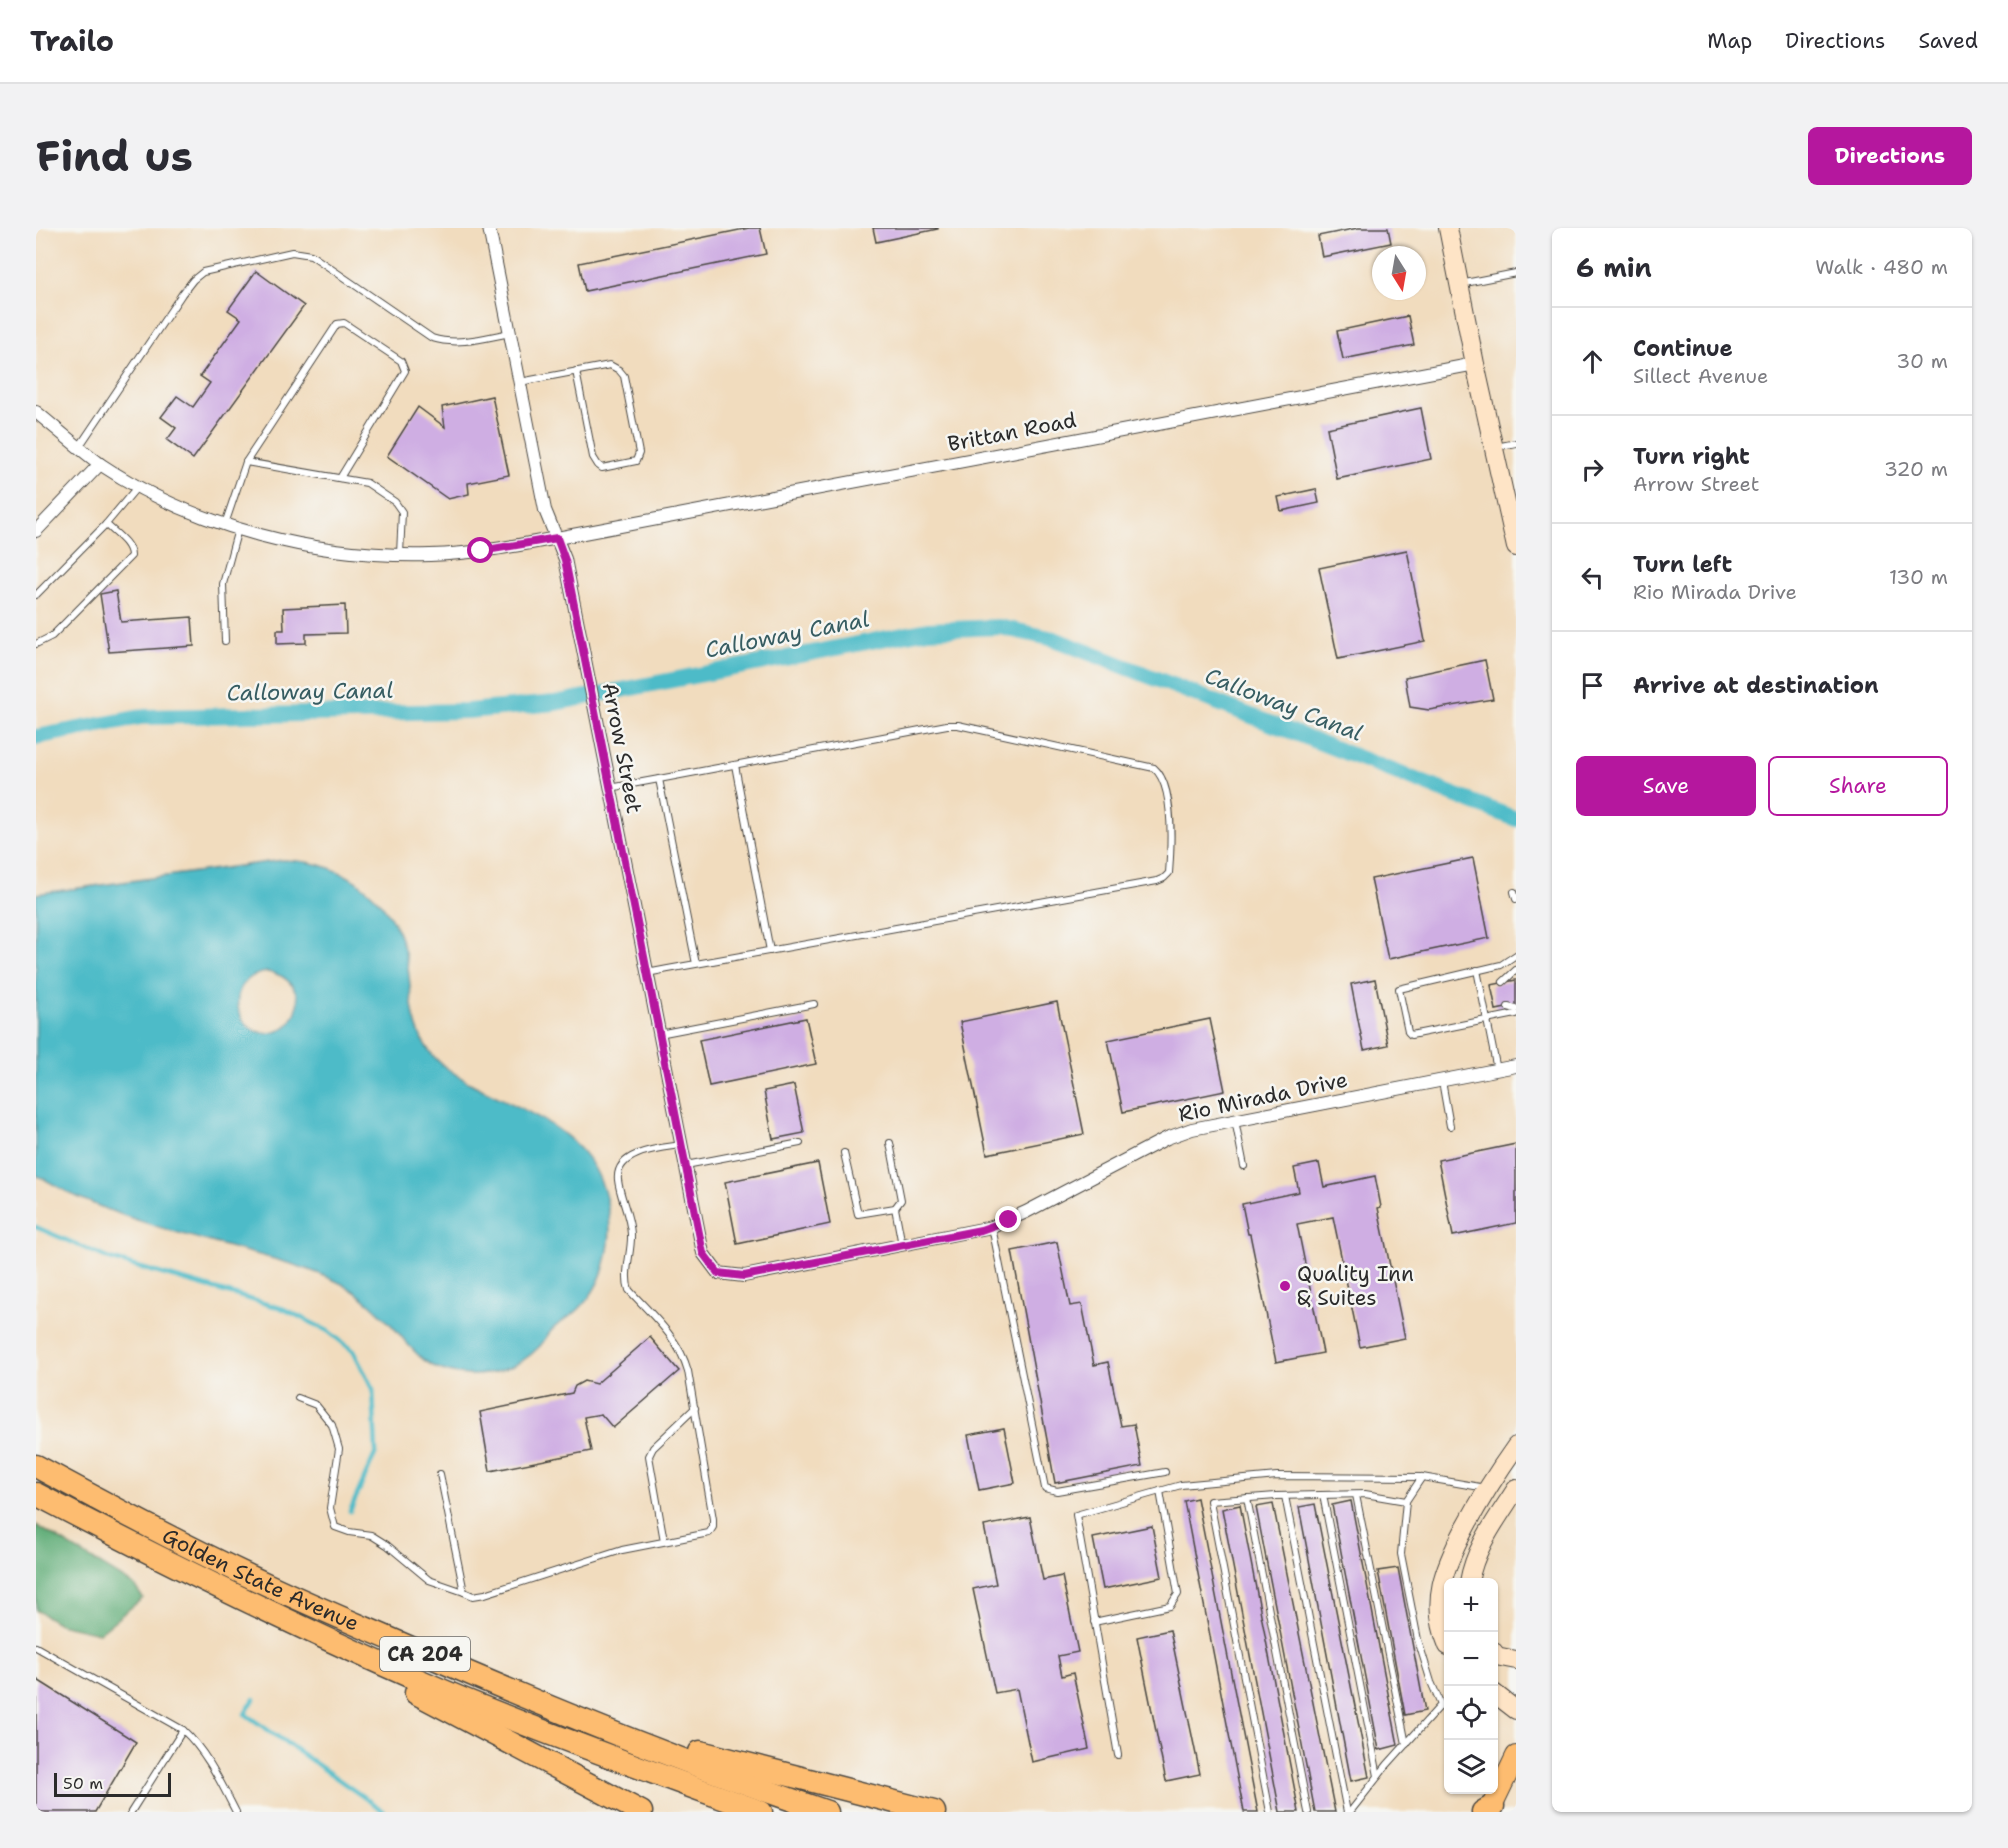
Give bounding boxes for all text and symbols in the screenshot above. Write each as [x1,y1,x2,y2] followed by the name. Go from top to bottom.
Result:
[30,22,114,60] text: Trailo
[1707,27,1752,55] text: Map
[1785,27,1885,55] text: Directions
[1918,27,1978,55] text: Saved
[1808,127,1972,185] button: Directions
[36,128,193,184] text: Find us
[1372,246,1426,300] north arrow
[1576,250,1652,285] text: 6 min
[1815,254,1948,280] text: Walk · 480 m
[1633,334,1733,363] text: Continue
[1576,345,1609,378] icon: ahead
[1896,348,1948,374] text: 30 m
[1633,363,1768,389] text: Sillect Avenue
[945,406,1079,458] street label: Brittan Road
[1633,442,1750,471] text: Turn right
[1576,453,1609,486] icon: right
[1884,456,1948,482] text: 320 m
[1633,471,1759,497] text: Arrow Street
[467,537,493,563] route start
[1633,550,1732,579] text: Turn left
[1576,561,1609,594] icon: left
[1889,564,1948,590] text: 130 m
[1633,579,1797,605] text: Rio Mirada Drive
[703,604,872,665] water label: Calloway Canal
[1201,661,1367,748] water label: Calloway Canal
[1576,669,1609,702] icon: arrive
[1633,671,1879,700] text: Arrive at destination
[226,676,394,707] water label: Calloway Canal
[596,680,648,816] street label: Arrow Street
[1576,756,1756,816] button: Save
[1768,756,1948,816] button: Share
[1176,1065,1350,1129] street label: Rio Mirada Drive
[995,1206,1021,1232] route end
[1297,1260,1414,1312] place label: Quality Inn & Suites
[1278,1279,1292,1293] marker: Quality Inn & Suites
[158,1522,363,1638] street label: Golden State Avenue
[1444,1578,1498,1794] map controls
[1444,1578,1498,1632] button: +
[1444,1632,1498,1686] button: −
[380,1637,470,1671] road number: CA 204
[1444,1686,1498,1740] button: locate
[1444,1740,1498,1794] button: layers
[54,1770,171,1798] scale bar
[63,1773,103,1794] text: 50 m

